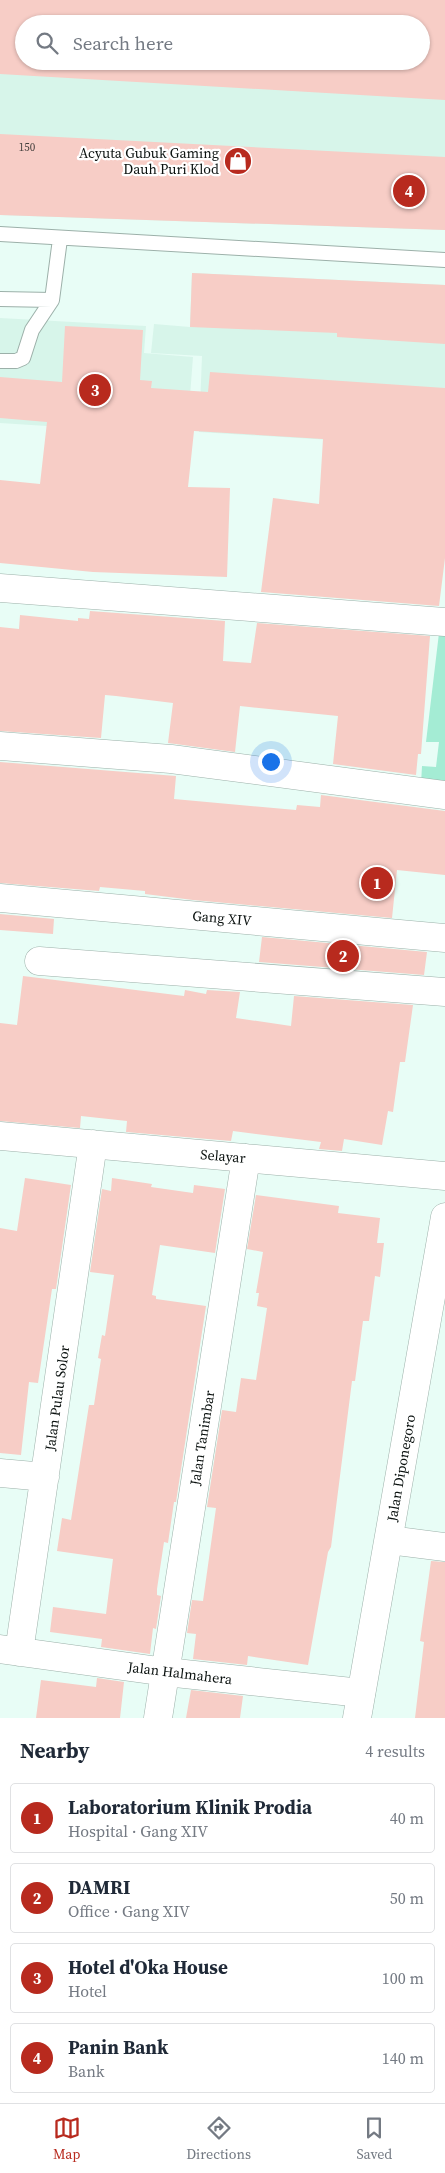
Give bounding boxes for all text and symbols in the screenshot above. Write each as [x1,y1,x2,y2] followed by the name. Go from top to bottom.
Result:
[15,15,430,70] search box
[33,29,61,57] icon: search
[73,30,173,56] text: Search here
[19,140,36,155] house number: 150
[79,143,219,179] place label: Acyuta Gubuk Gaming Dauh Puri Klod
[223,146,253,176] shop icon: Acyuta Gubuk Gaming Dauh Puri Klod
[393,172,425,210] pin: 4
[79,371,111,409] pin: 3
[258,749,284,775] your location
[361,864,393,902] pin: 1
[192,905,253,931] street label: Gang XIV
[327,937,359,975] pin: 2
[200,1144,246,1168] street label: Selayar
[40,1344,74,1453] street label: Jalan Pulau Solor
[184,1389,219,1488] street label: Jalan Tanimbar
[382,1413,420,1524] street label: Jalan Diponegoro
[126,1657,234,1689] street label: Jalan Halmahera
[20,1736,90,1765] text: Nearby
[365,1740,425,1762] text: 4 results
[68,1794,312,1820] text: Laboratorium Klinik Prodia
[33,1807,41,1829] text: 1
[390,1807,424,1829] text: 40 m
[68,1820,208,1842] text: Hospital · Gang XIV
[68,1874,130,1900] text: DAMRI
[33,1887,41,1909] text: 2
[390,1887,424,1909] text: 50 m
[68,1900,190,1922] text: Office · Gang XIV
[68,1954,228,1980] text: Hotel d'Oka House
[33,1967,41,1989] text: 3
[382,1967,424,1989] text: 100 m
[68,1980,107,2002] text: Hotel
[68,2034,168,2060] text: Panin Bank
[33,2047,41,2069] text: 4
[382,2047,424,2069] text: 140 m
[68,2060,105,2082] text: Bank
[53,2114,81,2164] tab: Map
[186,2114,251,2164] tab: Directions
[356,2114,392,2164] tab: Saved

